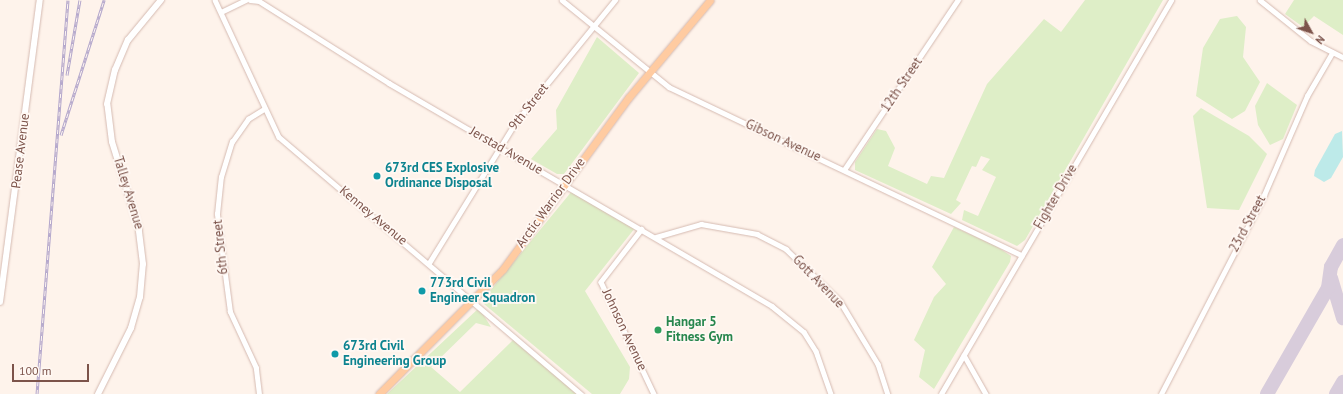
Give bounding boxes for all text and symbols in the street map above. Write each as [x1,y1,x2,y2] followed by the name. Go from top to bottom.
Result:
[1291,12,1331,52] north arrow
[1313,32,1328,47] text: N
[878,55,926,115] street label: 12th Street
[506,80,552,134] street label: 9th Street
[9,112,33,190] street label: Pease Avenue
[743,117,823,165] street label: Gibson Avenue
[467,124,545,178] street label: Jerstad Avenue
[109,154,147,232] street label: Talley Avenue
[513,155,589,251] street label: Arctic Warrior Drive
[385,161,499,192] place label: 673rd CES Explosive Ordinance Disposal
[1031,162,1081,232] street label: Fighter Drive
[372,171,382,181] marker: 673rd CES Explosive Ordinance Disposal
[336,183,410,249] street label: Kenney Avenue
[1226,193,1270,255] street label: 23rd Street
[210,219,232,275] street label: 6th Street
[789,252,847,312] street label: Gott Avenue
[430,276,535,307] place label: 773rd Civil Engineer Squadron
[417,286,427,296] marker: 773rd Civil Engineer Squadron
[598,287,650,373] street label: Johnson Avenue
[666,315,733,346] place label: Hangar 5 Fitness Gym
[653,325,663,335] marker: Hangar 5 Fitness Gym
[343,339,446,370] place label: 673rd Civil Engineering Group
[330,349,340,359] marker: 673rd Civil Engineering Group
[14,356,91,382] scale bar
[19,363,52,378] text: 100 m

